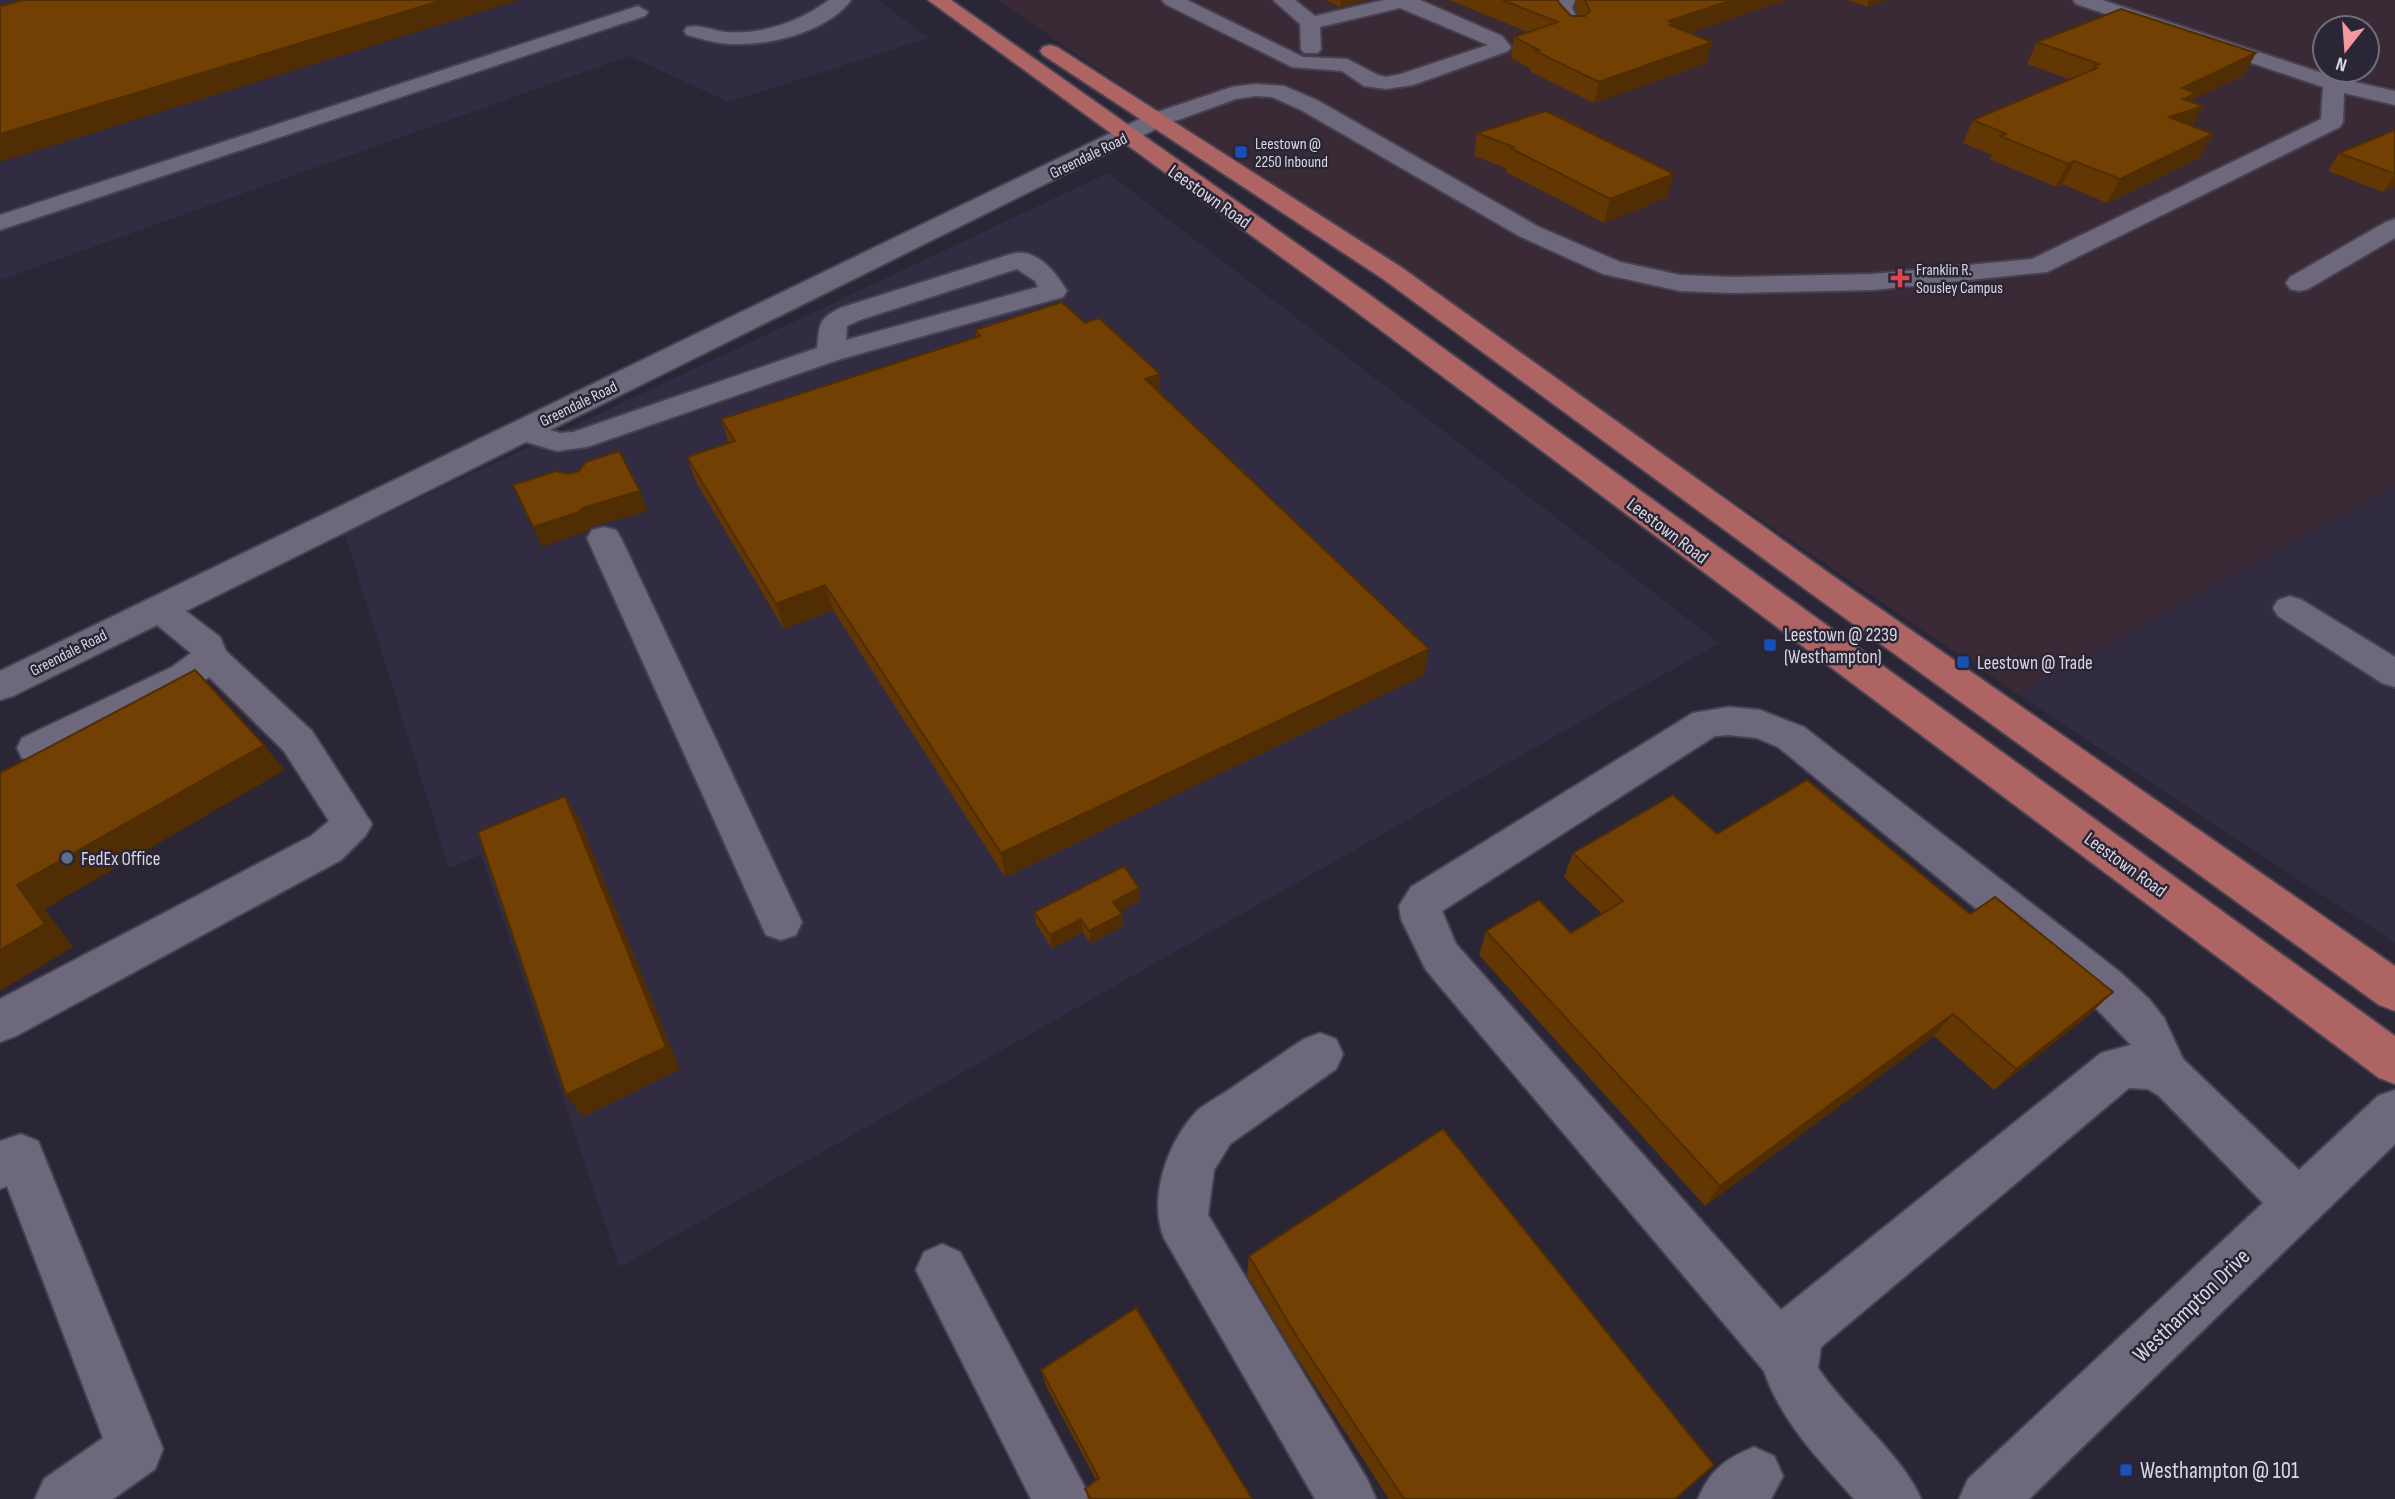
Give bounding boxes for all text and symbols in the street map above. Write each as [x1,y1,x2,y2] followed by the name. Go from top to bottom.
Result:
[2311,14,2381,84] north arrow
[2333,51,2350,76] text: N
[1047,130,1130,183] street label: Greendale Road
[1255,135,1328,172] place label: Leestown @ 2250 Inbound
[1233,144,1249,160] marker: Leestown @ 2250 Inbound
[1163,160,1255,234] street label: Leestown Road
[1916,261,2003,298] place label: Franklin R. Sousley Campus
[1890,268,1910,288] marker: Franklin R. Sousley Campus
[537,378,620,431] street label: Greendale Road
[1622,493,1712,569] street label: Leestown Road
[1784,624,1898,669] place label: Leestown @ 2239 (Westhampton)
[27,626,110,681] street label: Greendale Road
[1762,637,1778,653] marker: Leestown @ 2239 (Westhampton)
[1977,652,2093,675] place label: Leestown @ Trade
[1955,654,1971,670] marker: Leestown @ Trade
[2080,828,2171,903] street label: Leestown Road
[81,848,160,871] place label: FedEx Office
[59,850,75,866] marker: FedEx Office
[2127,1243,2256,1369] street label: Westhampton Drive
[2140,1457,2299,1485] place label: Westhampton @ 101
[2118,1462,2134,1478] marker: Westhampton @ 101

